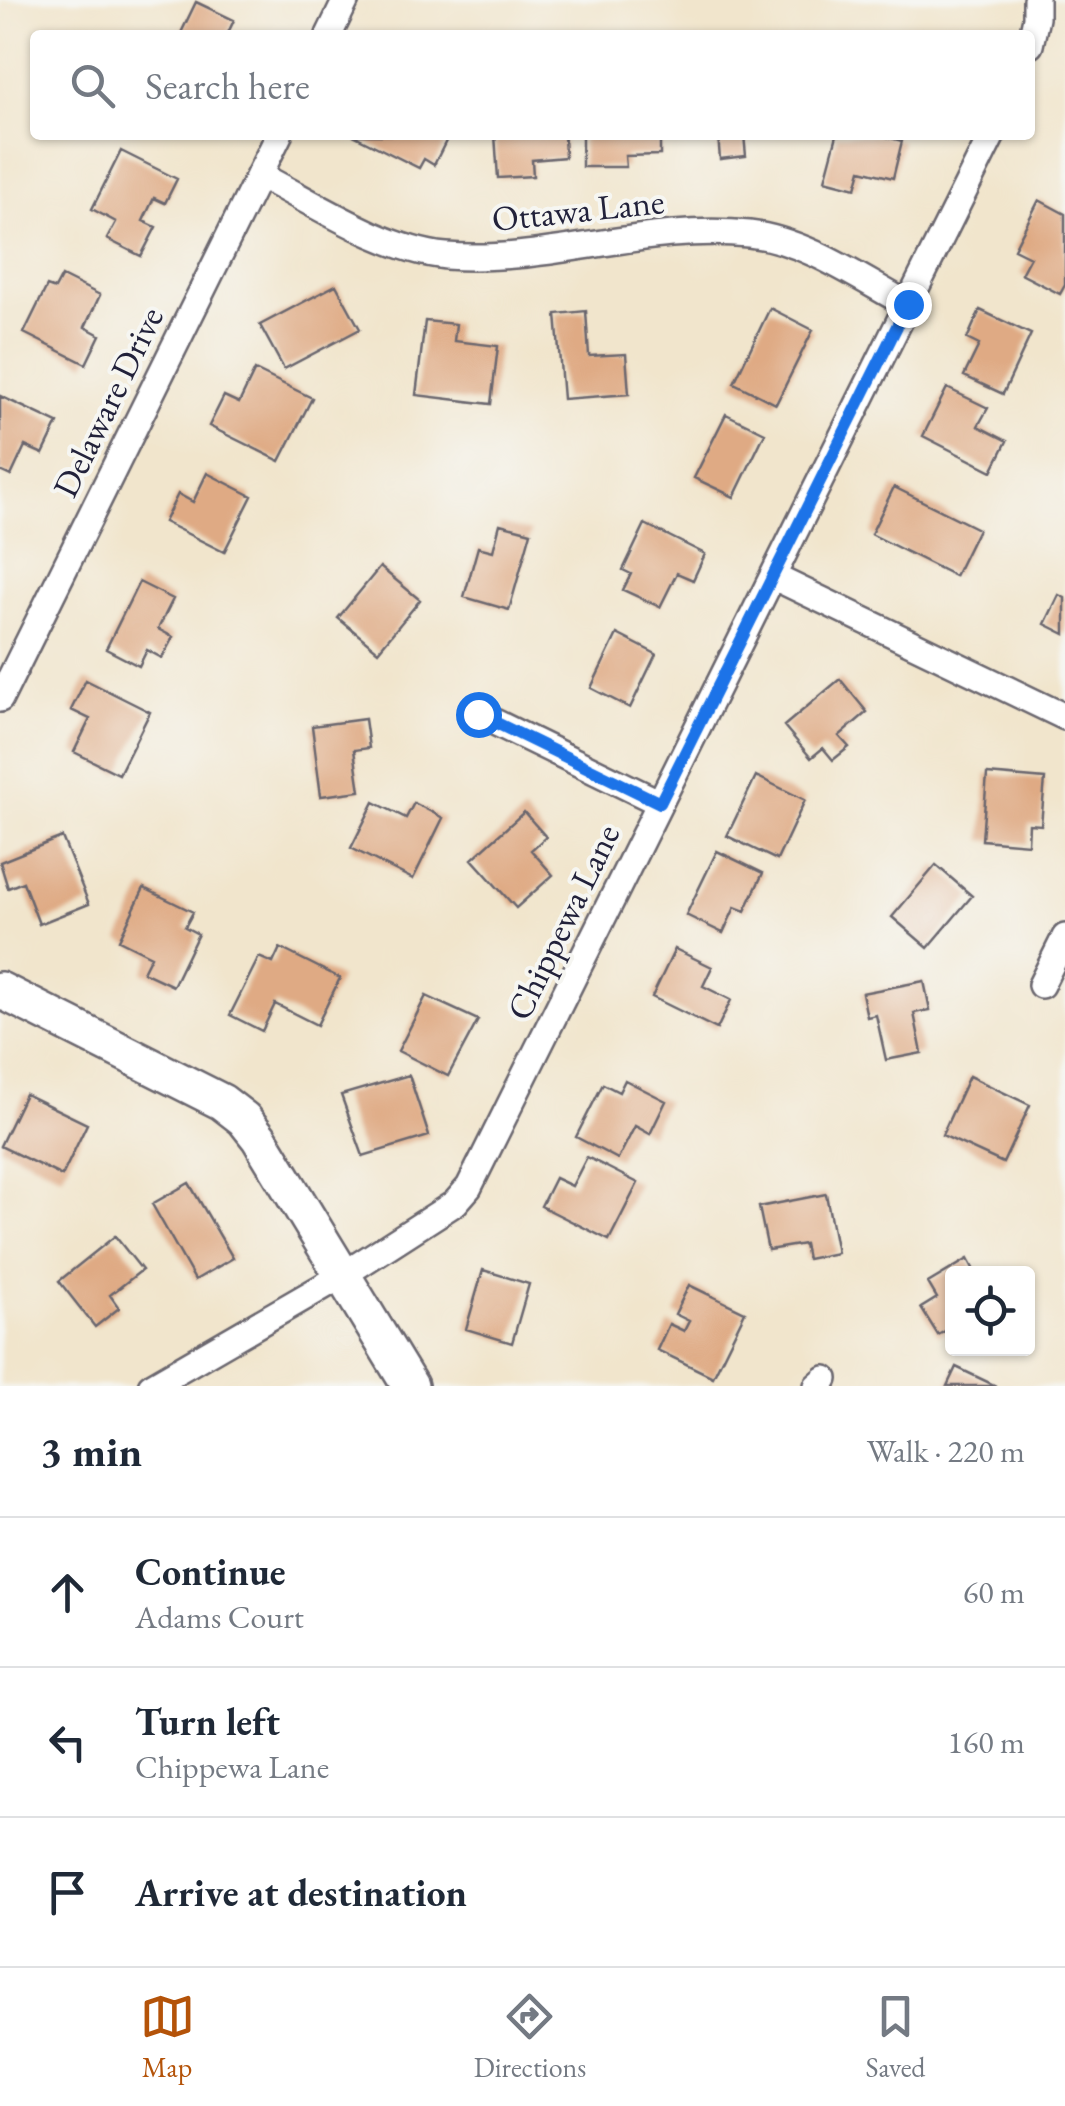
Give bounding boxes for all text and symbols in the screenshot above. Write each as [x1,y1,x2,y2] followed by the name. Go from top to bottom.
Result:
[30,30,1035,140] search box
[65,58,120,113] icon: search
[145,61,310,110] text: Search here
[490,178,666,241] street label: Ottawa Lane
[886,282,932,328] route end
[42,299,173,504] street label: Delaware Drive
[456,692,502,738] route start
[496,816,629,1027] street label: Chippewa Lane
[945,1266,1035,1356] map controls
[945,1266,1035,1356] button: locate
[40,1424,142,1479] text: 3 min
[867,1430,1025,1472] text: Walk · 220 m
[135,1547,286,1596] text: Continue
[40,1565,95,1620] icon: ahead
[963,1571,1025,1613] text: 60 m
[135,1596,304,1638] text: Adams Court
[135,1697,280,1746] text: Turn left
[40,1715,95,1770] icon: left
[948,1721,1025,1763] text: 160 m
[135,1746,329,1788] text: Chippewa Lane
[40,1865,95,1920] icon: arrive
[135,1868,467,1917] text: Arrive at destination
[140,1989,195,2085] tab: Map
[474,1989,586,2085] tab: Directions
[865,1989,925,2085] tab: Saved

